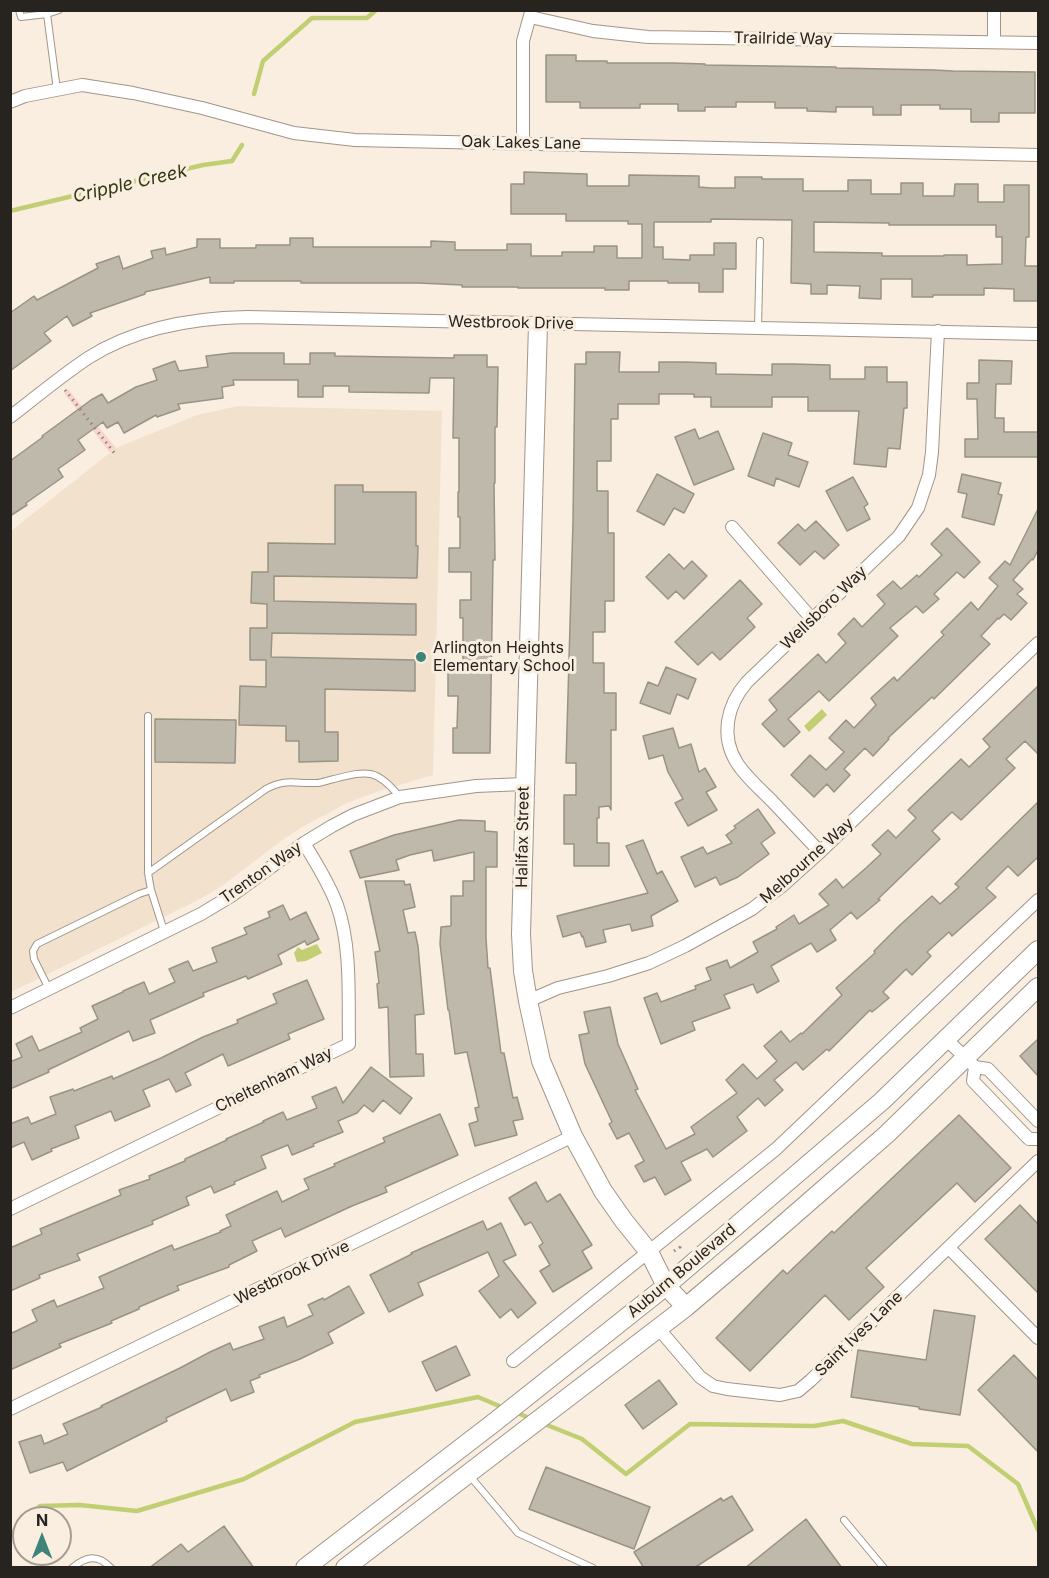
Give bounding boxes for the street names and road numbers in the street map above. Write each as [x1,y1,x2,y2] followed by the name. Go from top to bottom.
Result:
[734,29,832,49] street label: Trailride Way
[461,132,581,154] street label: Oak Lakes Lane
[448,312,574,334] street label: Westbrook Drive
[777,562,871,654] street label: Wellsboro Way
[513,786,533,888] street label: Halifax Street
[756,814,858,908] street label: Melbourne Way
[216,838,306,908] street label: Trenton Way
[212,1043,336,1117] street label: Cheltenham Way
[624,1220,740,1322] street label: Auburn Boulevard
[231,1237,353,1309] street label: Westbrook Drive
[811,1287,907,1381] street label: Saint Ives Lane

